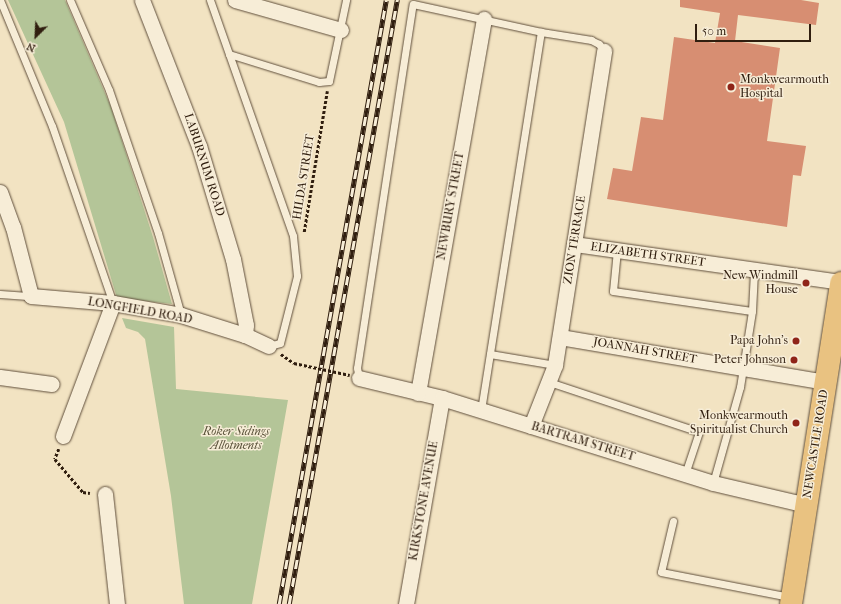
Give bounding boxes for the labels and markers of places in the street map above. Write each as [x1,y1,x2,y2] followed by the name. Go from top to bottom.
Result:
[740,73,829,101] place label: Monkwearmouth Hospital
[725,81,737,93] marker: Monkwearmouth Hospital
[723,269,798,297] place label: New Windmill House
[801,278,811,288] marker: New Windmill House
[730,334,788,348] place label: Papa John's
[791,336,801,346] marker: Papa John's
[714,353,786,367] place label: Peter Johnson
[789,355,799,365] marker: Peter Johnson
[690,409,788,437] place label: Monkwearmouth Spiritualist Church
[791,418,801,428] marker: Monkwearmouth Spiritualist Church

